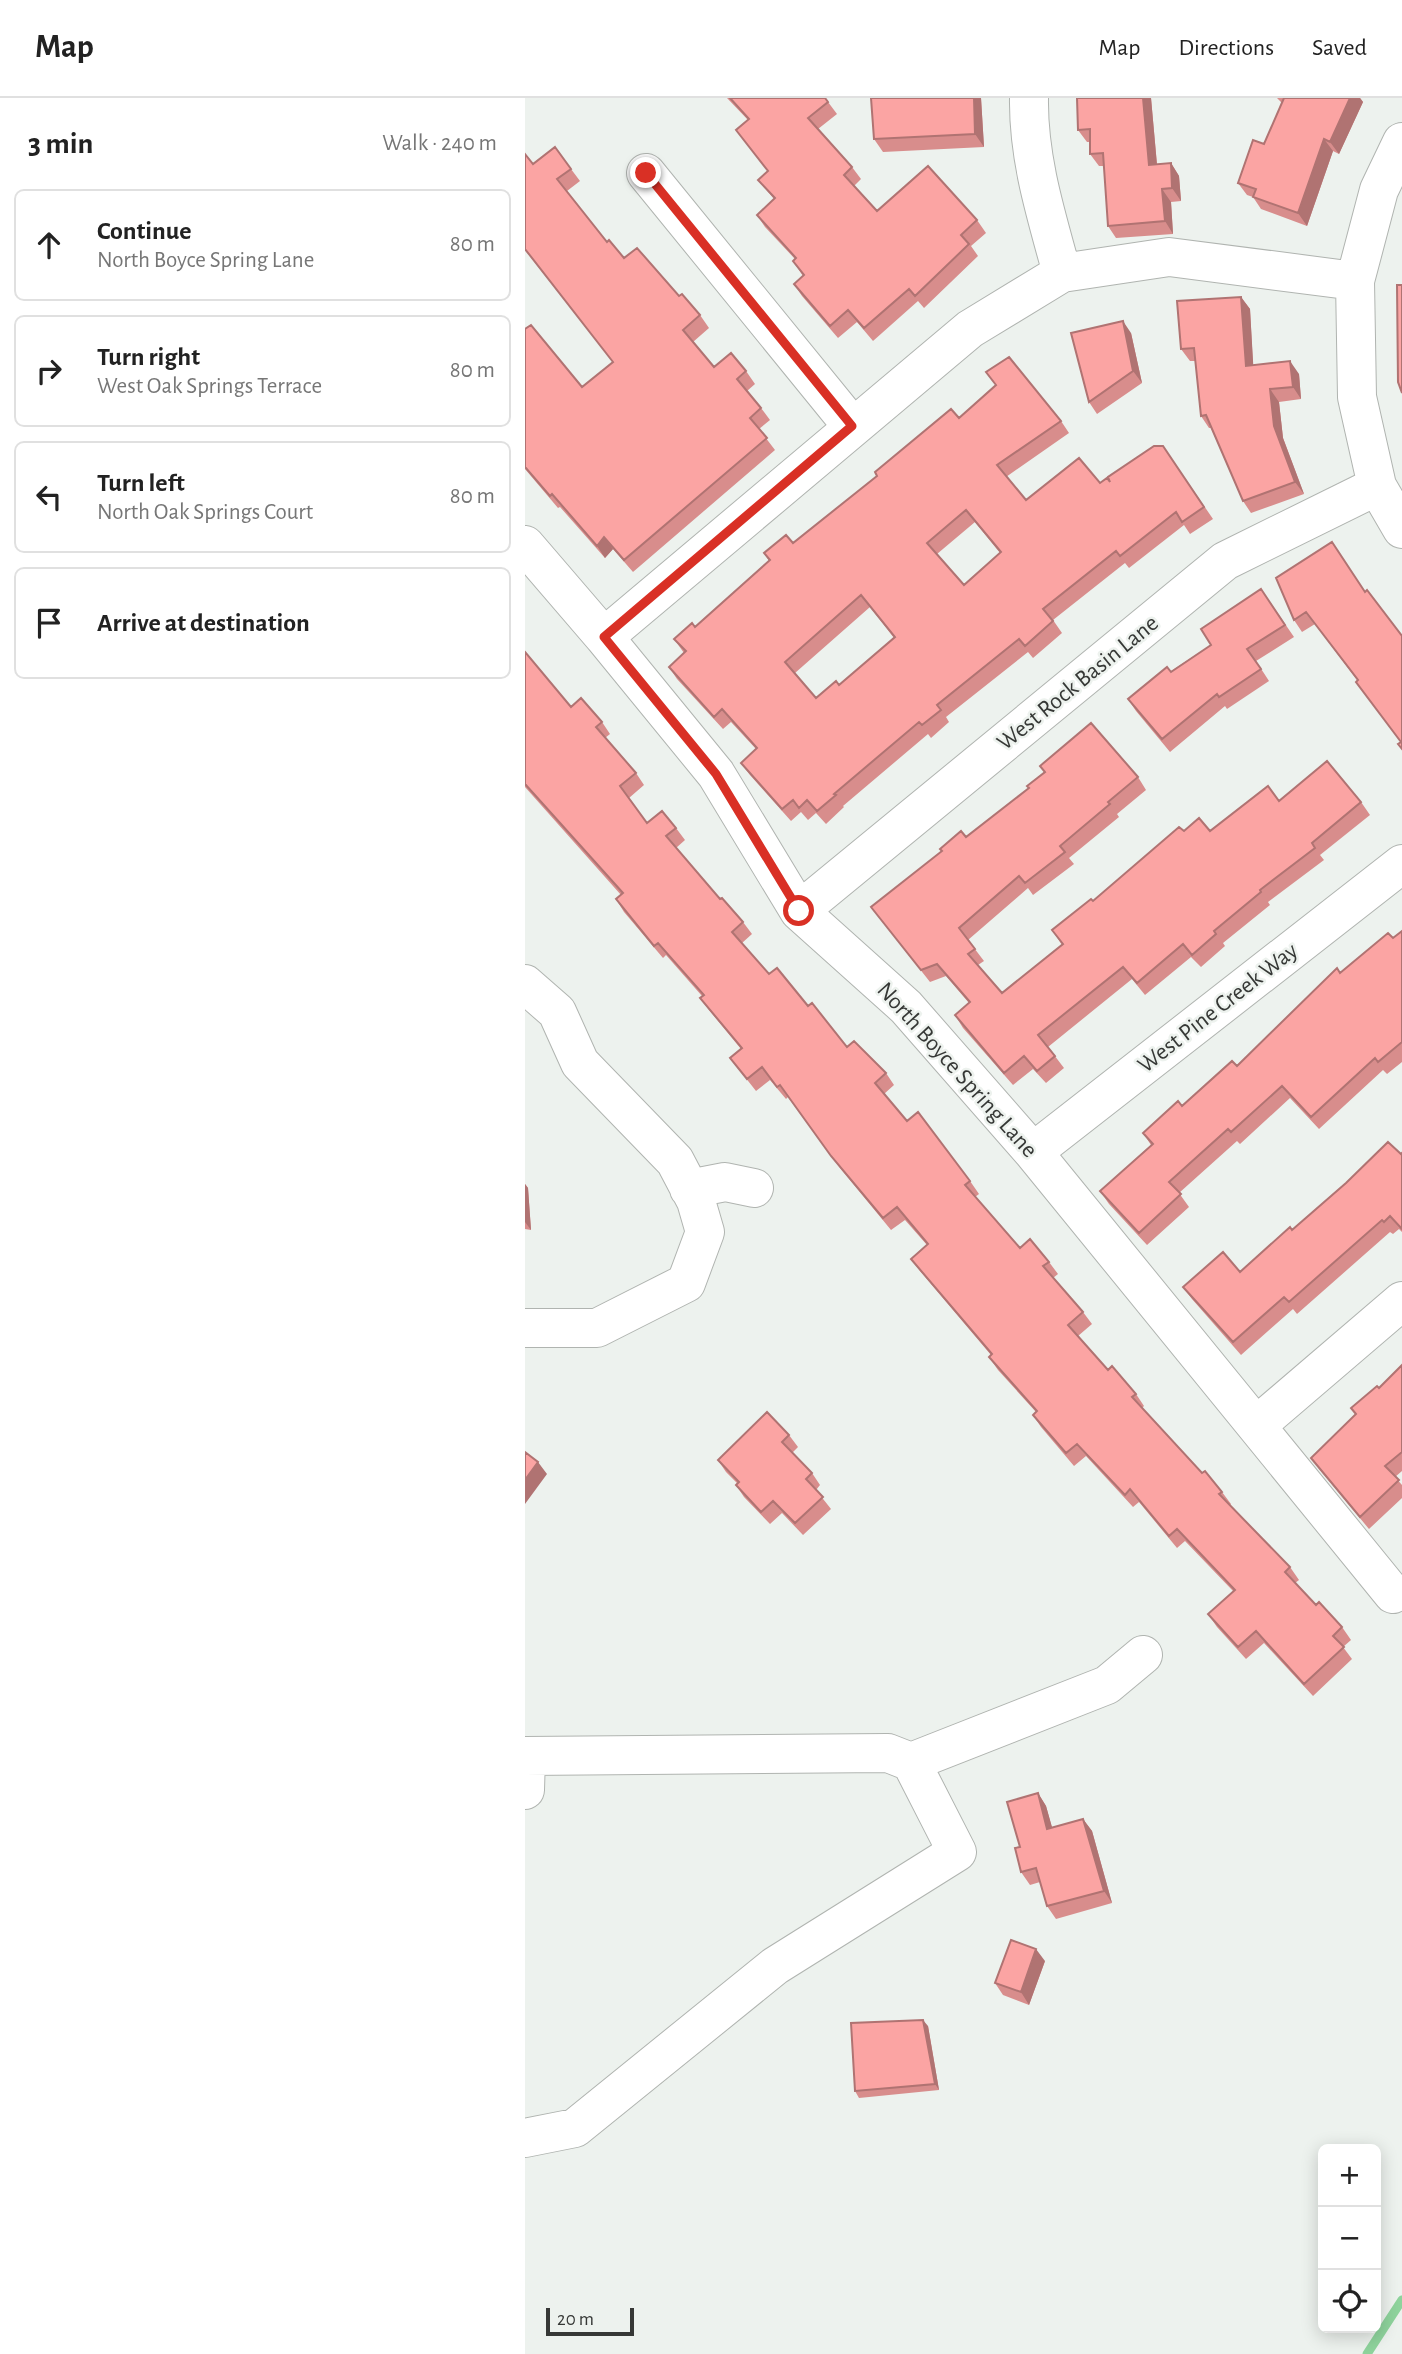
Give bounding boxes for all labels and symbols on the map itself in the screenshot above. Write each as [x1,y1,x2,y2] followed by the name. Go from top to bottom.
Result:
[630,157,661,188] route end
[993,611,1163,755] street label: West Rock Basin Lane
[783,895,814,926] route start
[1134,938,1302,1078] street label: West Pine Creek Way
[872,978,1042,1162] street label: North Boyce Spring Lane
[546,2305,633,2337] scale bar

